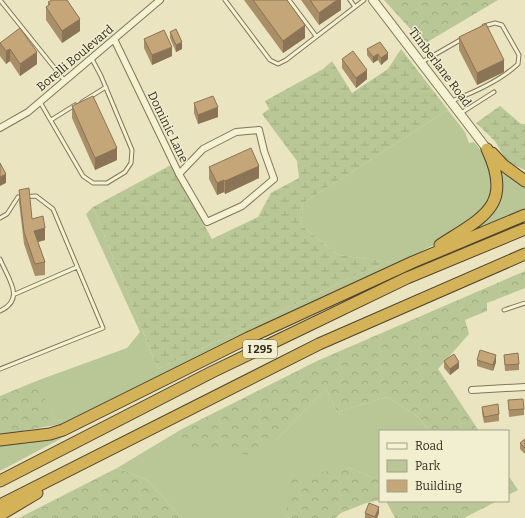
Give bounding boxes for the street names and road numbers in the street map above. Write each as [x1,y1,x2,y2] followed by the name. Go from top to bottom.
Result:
[34,22,116,94] street label: Borelli Boulevard
[406,25,474,109] street label: Timberlane Road
[145,89,191,165] street label: Dominic Lane
[243,340,277,358] road number: I 295

